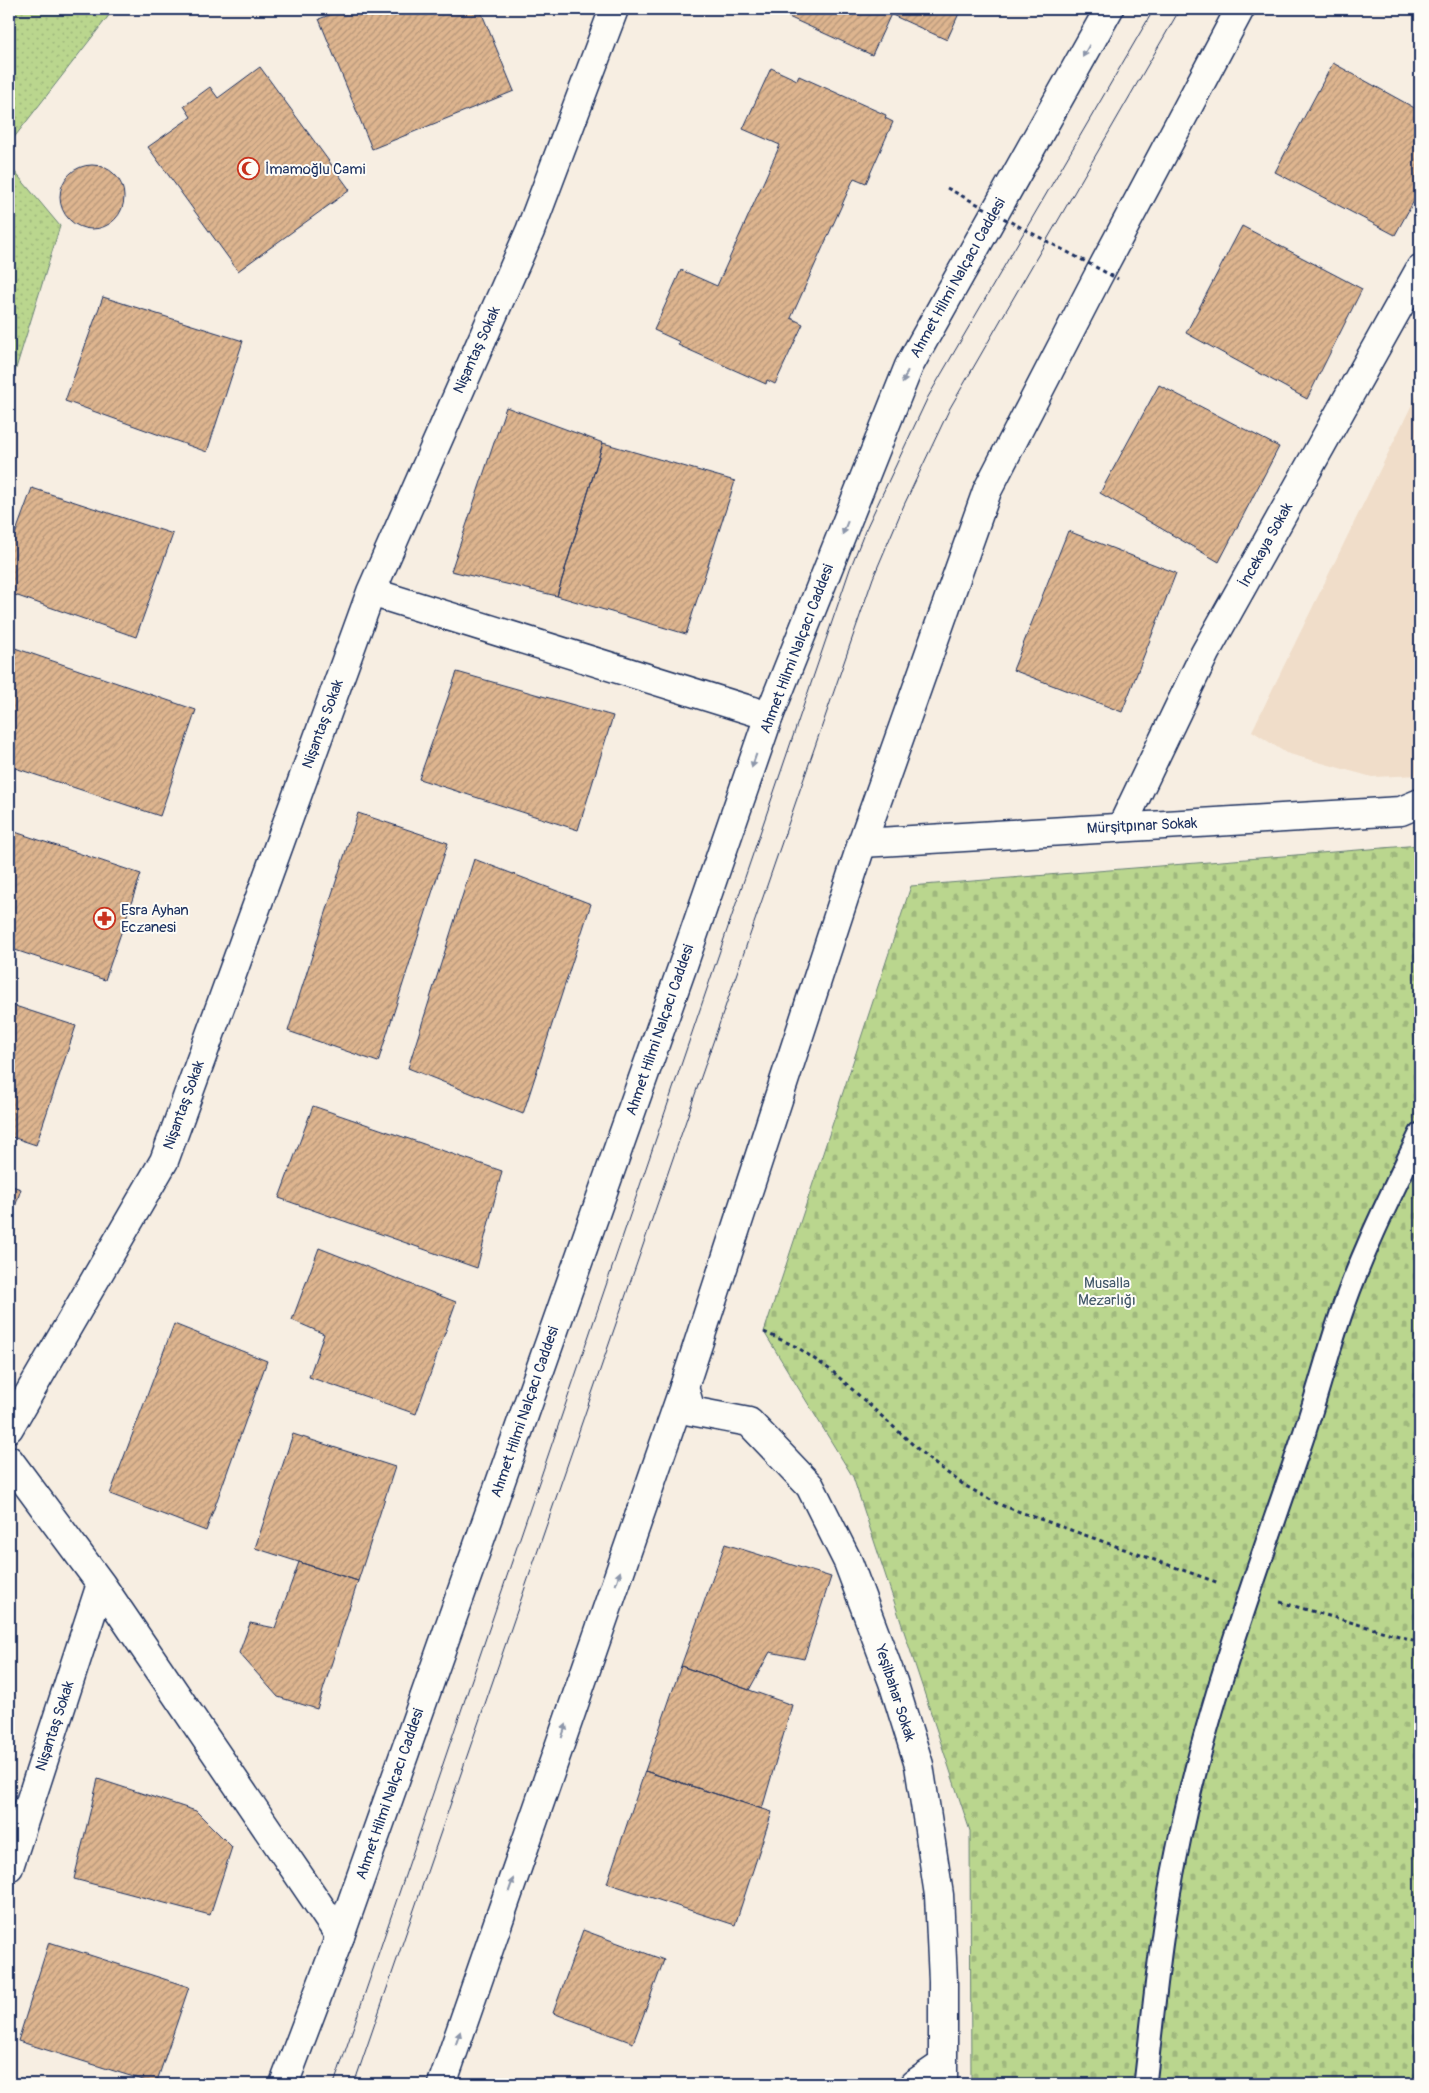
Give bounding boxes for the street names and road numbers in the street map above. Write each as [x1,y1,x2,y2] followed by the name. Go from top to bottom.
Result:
[906,194,1010,361] street label: Ahmet Hilmi Nalçacı Caddesi
[449,303,505,397] street label: Nişantaş Sokak
[1235,499,1297,591] street label: İncekaya Sokak
[756,561,838,736] street label: Ahmet Hilmi Nalçacı Caddesi
[298,676,348,771] street label: Nişantaş Sokak
[1086,814,1199,838] street label: Mürşitpınar Sokak
[622,942,698,1118] street label: Ahmet Hilmi Nalçacı Caddesi
[159,1057,209,1152] street label: Nişantaş Sokak
[487,1324,563,1500] street label: Ahmet Hilmi Nalçacı Caddesi
[870,1641,920,1745] street label: Yeşilbahar Sokak
[31,1678,79,1773] street label: Nişantaş Sokak
[352,1706,428,1882] street label: Ahmet Hilmi Nalçacı Caddesi

